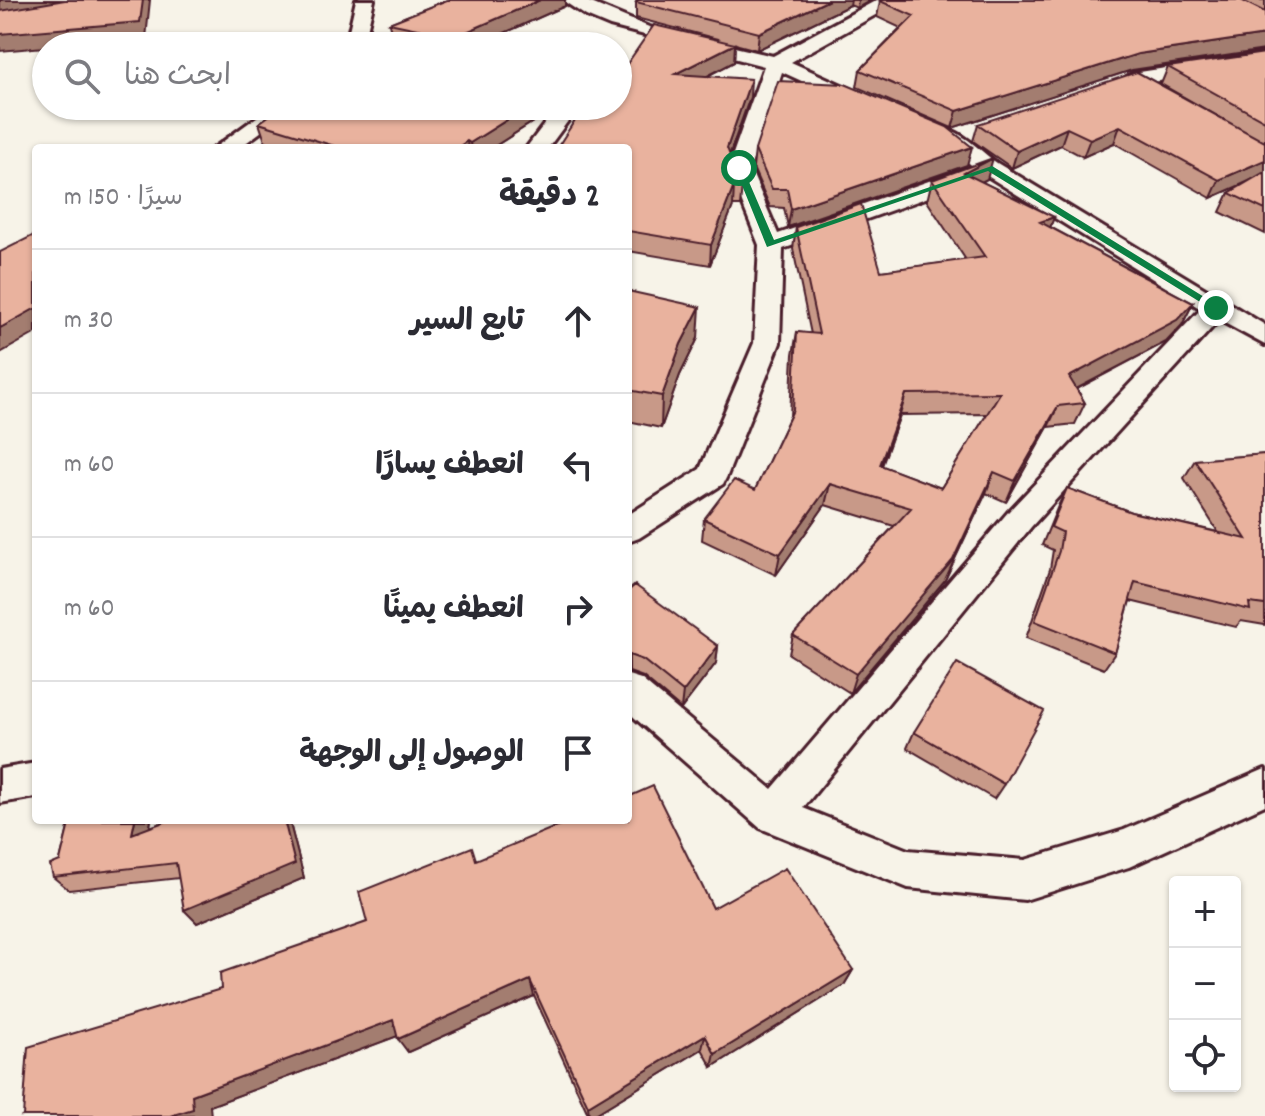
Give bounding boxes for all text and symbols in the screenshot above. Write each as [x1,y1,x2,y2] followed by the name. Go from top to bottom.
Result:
[32,32,632,120] search box
[60,54,104,98] icon: search
[124,57,231,100] text: ابحث هنا
[721,150,757,186] route start
[499,174,600,223] text: 2 دقيقة
[64,180,183,217] text: سيرًا · 150 m
[1198,290,1234,326] route end
[556,299,600,343] icon: ahead
[410,302,524,345] text: تابع السير
[64,303,114,340] text: 30 m
[556,443,600,487] icon: left
[375,446,524,489] text: انعطف يسارًا
[64,447,115,484] text: 60 m
[556,587,600,631] icon: right
[383,590,524,633] text: انعطف يمينًا
[64,591,115,628] text: 60 m
[556,731,600,775] icon: arrive
[299,734,524,777] text: الوصول إلى الوجهة
[1169,876,1241,1092] map controls
[1169,876,1241,948] button: +
[1169,948,1241,1020] button: −
[1169,1020,1241,1092] button: locate

